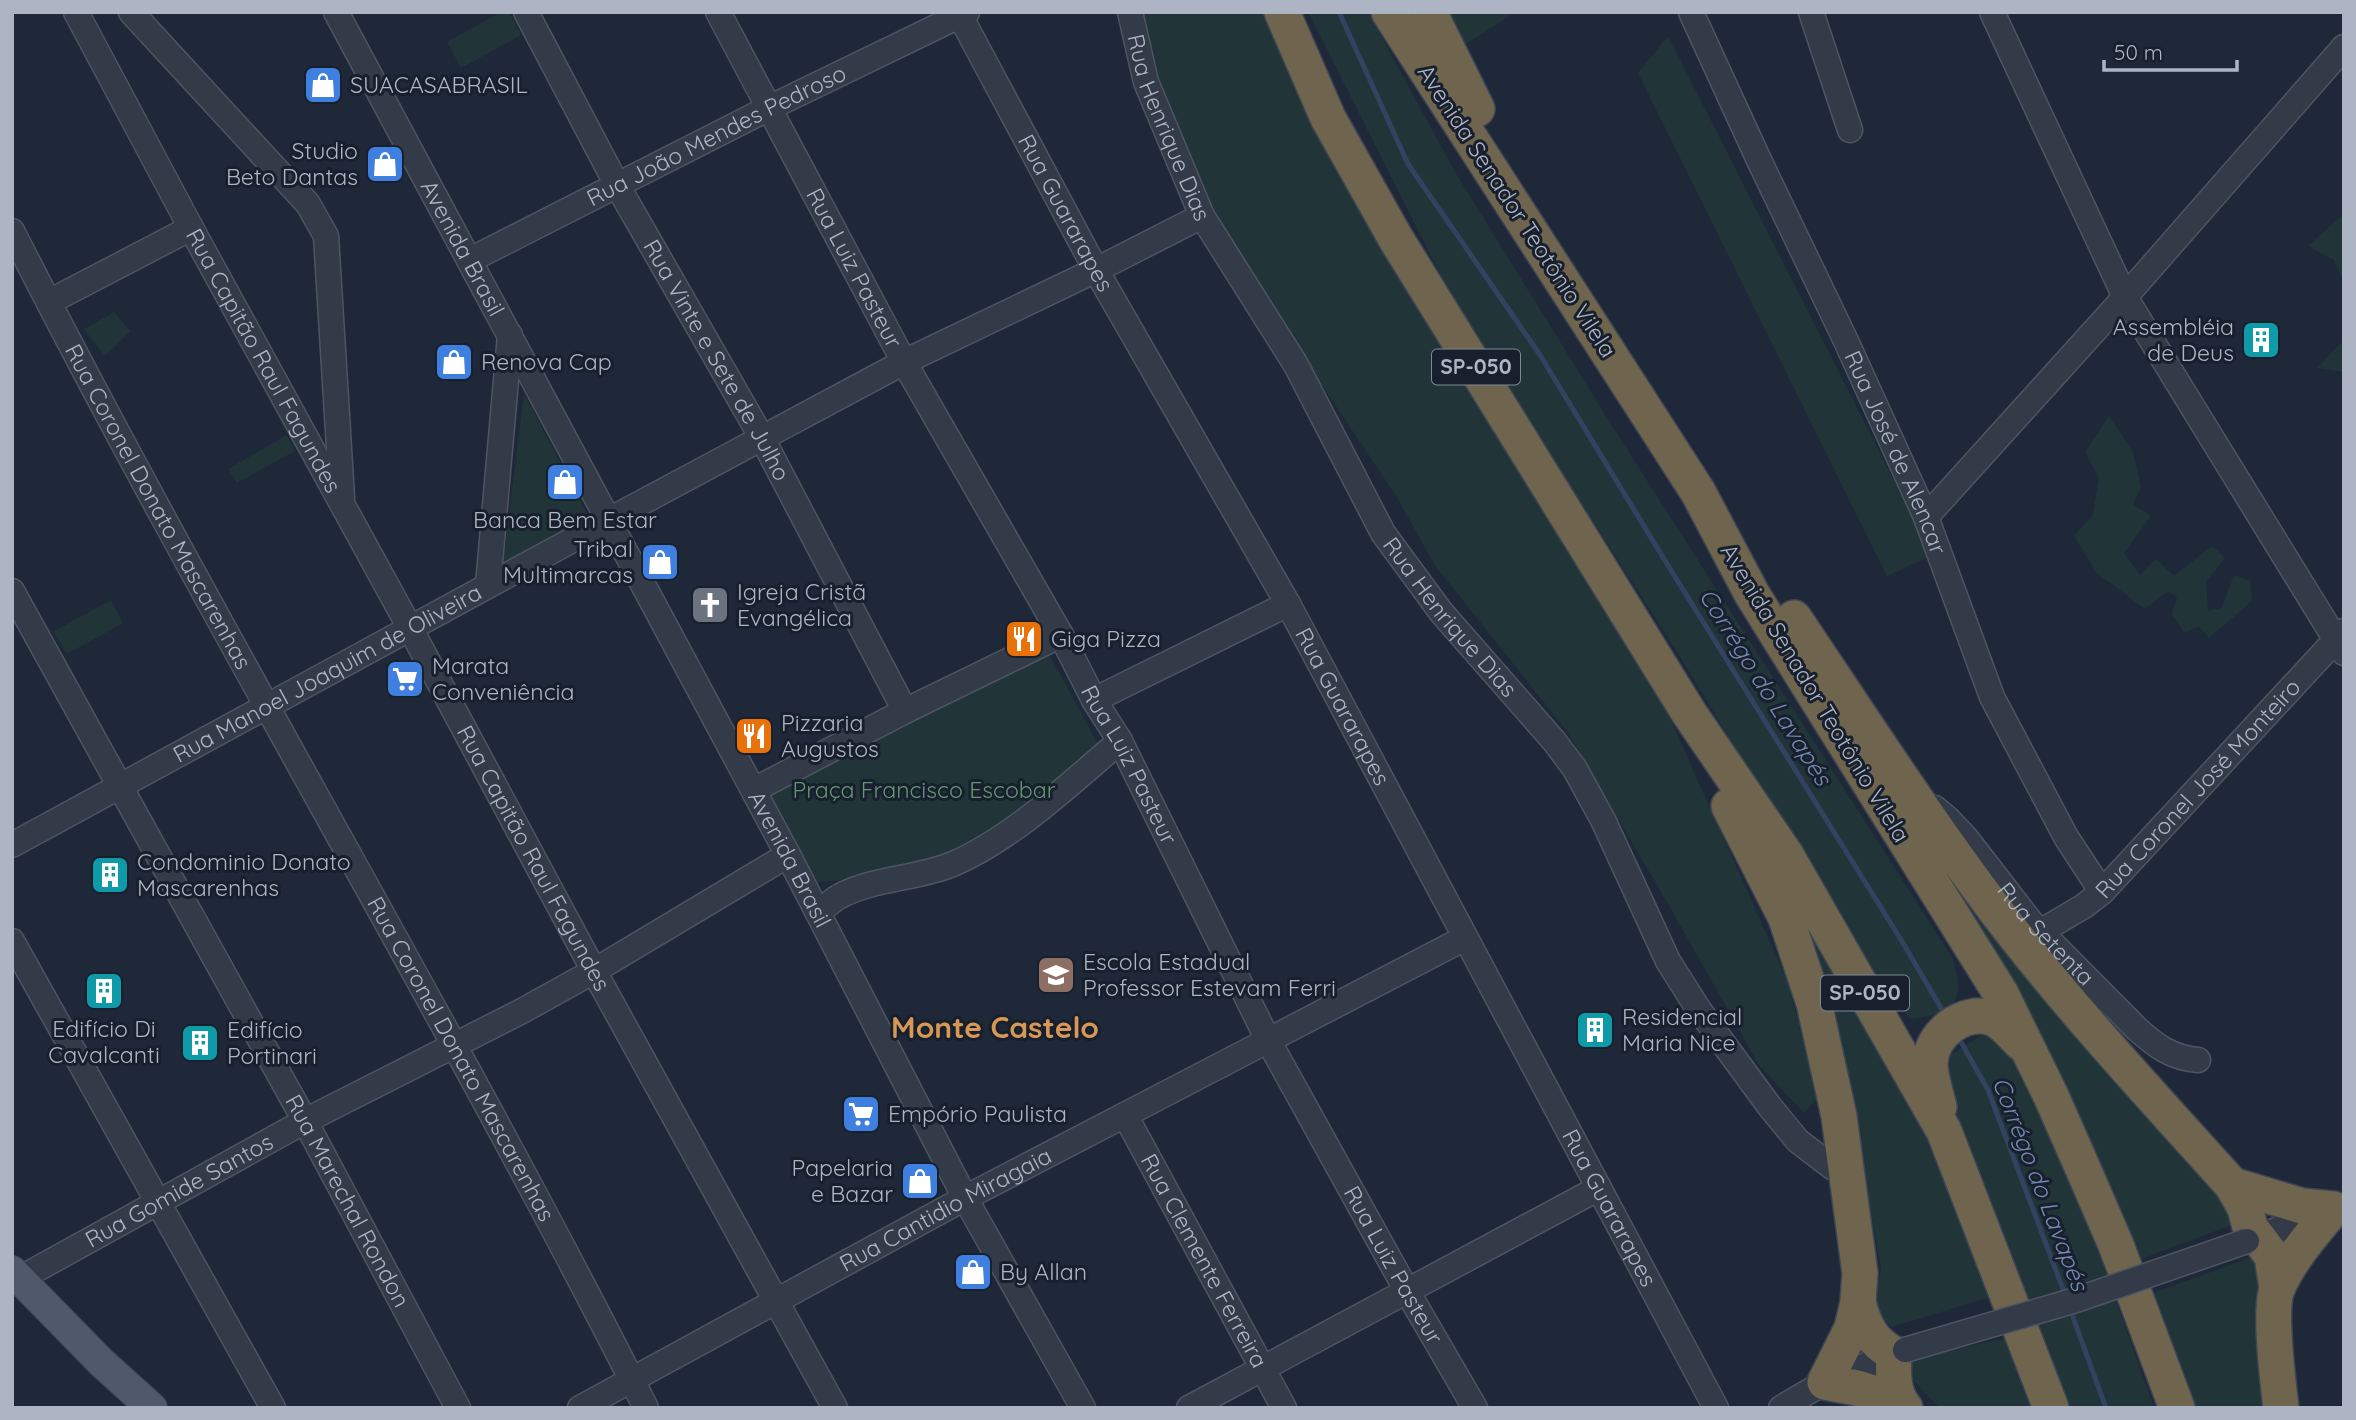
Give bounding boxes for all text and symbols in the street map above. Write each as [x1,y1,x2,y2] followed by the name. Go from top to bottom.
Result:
[2104,28,2237,72] scale bar
[1122,31,1217,225] street label: Rua Henrique Dias
[2114,39,2163,65] text: 50 m
[582,58,851,212] street label: Rua João Mendes Pedroso
[1412,59,1623,363] street label: Avenida Senador Teotônio Vilela
[302,64,344,106] shop icon: SUACASABRASIL
[350,70,528,99] place label: SUACASABRASIL
[1012,129,1120,297] street label: Rua Guararapes
[226,136,358,191] place label: Studio Beto Dantas
[364,143,406,185] shop icon: Studio Beto Dantas
[415,175,511,321] street label: Avenida Brasil
[800,183,909,353] street label: Rua Luiz Pasteur
[180,223,348,498] street label: Rua Capitão Raul Fagundes
[637,234,797,486] street label: Rua Vinte e Sete de Julho
[2113,312,2234,367] place label: Assembléia de Deus
[2240,319,2282,361] building icon: Assembléia de Deus
[59,339,258,674] street label: Rua Coronel Donato Mascarenhas
[433,341,475,383] shop icon: Renova Cap
[1838,346,1954,558] street label: Rua José de Alencar
[481,347,612,376] place label: Renova Cap
[1432,350,1520,384] road number: SP-050
[544,461,586,503] shop icon: Banca Bem Estar
[473,505,657,534] place label: Banca Bem Estar
[1377,531,1524,703] street label: Rua Henrique Dias
[503,534,633,589] place label: Tribal Multimarcas
[1715,538,1916,847] street label: Avenida Senador Teotônio Vilela
[639,541,681,583] shop icon: Tribal Multimarcas
[168,577,486,769] street label: Rua Manoel Joaquim de Oliveira
[737,577,866,632] place label: Igreja Cristã Evangélica
[1693,583,1839,792] water label: Corrégo do Lavapés
[689,584,731,626] church icon: Igreja Cristã Evangélica
[1003,618,1045,660] restaurant icon: Giga Pizza
[1289,623,1397,790] street label: Rua Guararapes
[1051,624,1161,653] place label: Giga Pizza
[432,651,574,706] place label: Marata Conveniência
[384,658,426,700] supermarket icon: Marata Conveniência
[2089,672,2306,904] street label: Rua Coronel José Monteiro
[1075,680,1184,849] street label: Rua Luiz Pasteur
[781,708,879,763] place label: Pizzaria Augustos
[733,715,775,757] restaurant icon: Pizzaria Augustos
[451,720,617,996] street label: Rua Capitão Raul Fagundes
[792,775,1056,804] park label: Praça Francisco Escobar
[742,786,838,932] street label: Avenida Brasil
[137,847,351,902] place label: Condominio Donato Mascarenhas
[89,854,131,896] building icon: Condominio Donato Mascarenhas
[1991,876,2101,991] street label: Rua Setenta
[361,891,562,1226] street label: Rua Coronel Donato Mascarenhas
[1083,947,1336,1002] place label: Escola Estadual Professor Estevam Ferri
[1035,954,1077,996] school or university icon: Escola Estadual Professor Estevam Ferri
[83,970,125,1012] building icon: Edifício Di Cavalcanti
[1821,976,1909,1010] road number: SP-050
[1622,1002,1742,1057] place label: Residencial Maria Nice
[891,1008,1099,1046] district label: Monte Castelo
[1574,1009,1616,1051] building icon: Residencial Maria Nice
[48,1014,160,1069] place label: Edifício Di Cavalcanti
[227,1015,317,1070] place label: Edifício Portinari
[179,1022,221,1064] building icon: Edifício Portinari
[1986,1073,2096,1296] water label: Corrégo do Lavapés
[279,1089,417,1312] street label: Rua Marechal Rondon
[840,1093,882,1135] supermarket icon: Empório Paulista
[888,1099,1067,1128] place label: Empório Paulista
[1556,1124,1664,1291] street label: Rua Guararapes
[80,1127,278,1254] street label: Rua Gomide Santos
[834,1141,1056,1278] street label: Rua Cantidio Miragaia
[1135,1149,1274,1373] street label: Rua Clemente Ferreira
[792,1153,893,1208] place label: Papelaria e Bazar
[899,1160,941,1202] shop icon: Papelaria e Bazar
[1338,1181,1450,1349] street label: Rua Luiz Pasteur
[952,1251,994,1293] shop icon: By Allan
[1000,1257,1087,1286] place label: By Allan

